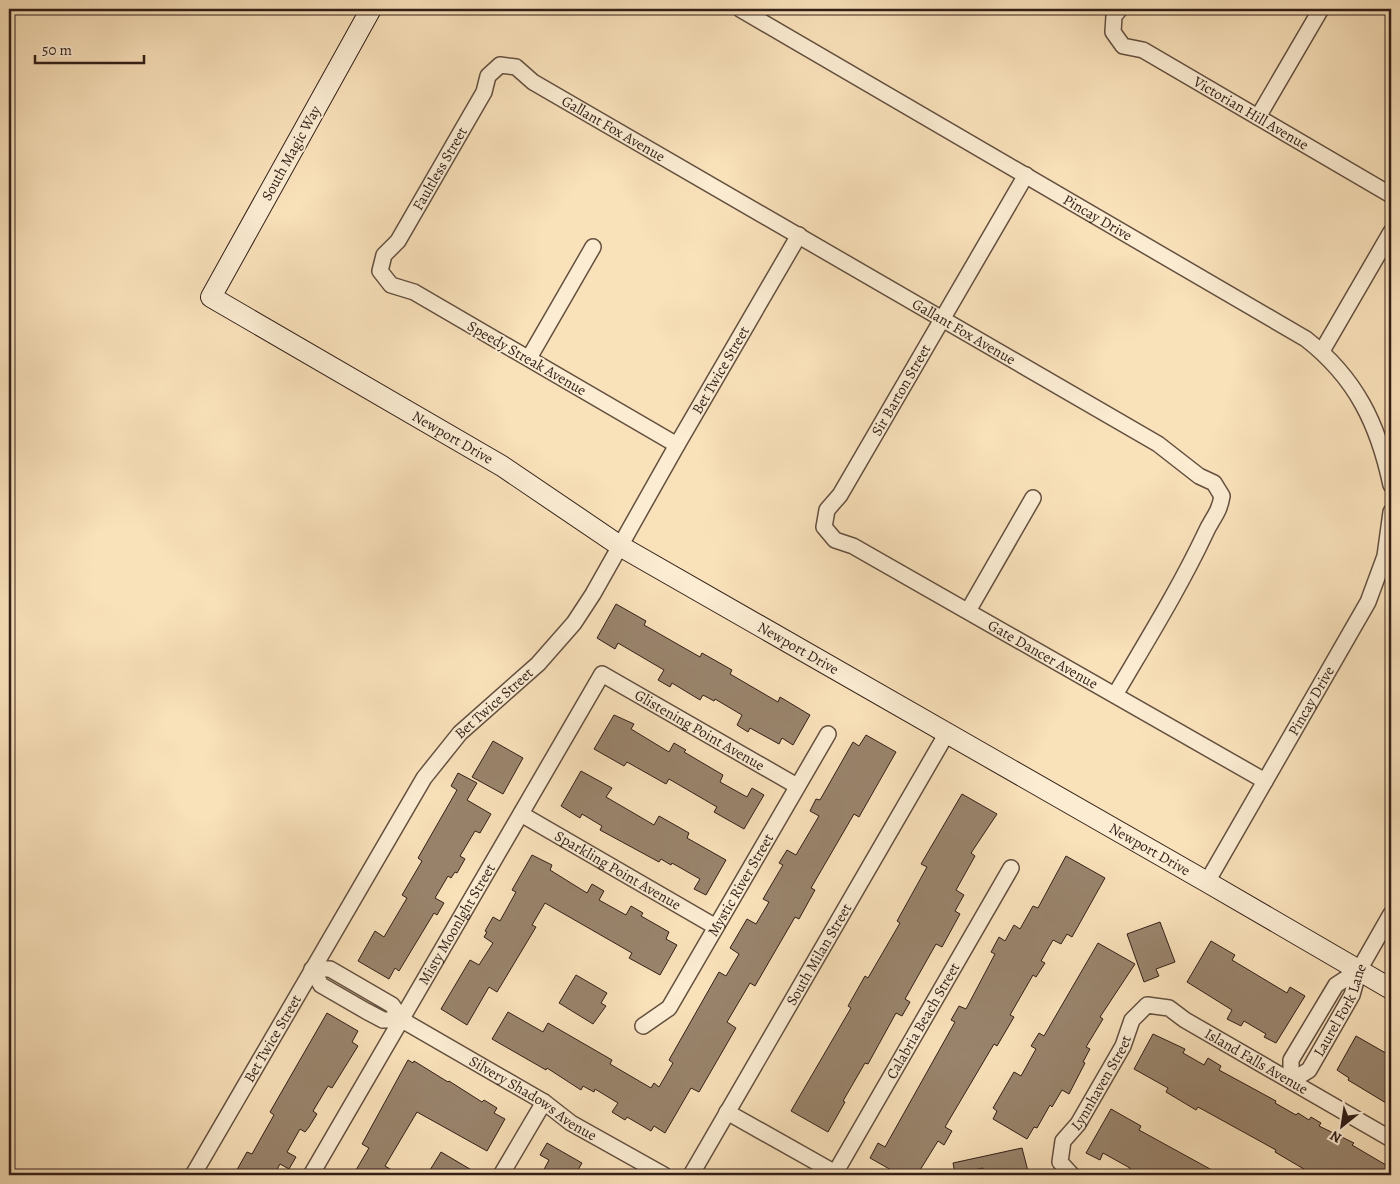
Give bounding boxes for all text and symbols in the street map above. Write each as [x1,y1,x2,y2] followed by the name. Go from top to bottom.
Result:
[35,32,144,64] scale bar
[42,40,72,60] text: 50 m
[1189,71,1313,155] street label: Victorian Hill Avenue
[558,91,669,167] street label: Gallant Fox Avenue
[257,102,326,204] street label: South Magic Way
[408,123,472,214] street label: Faultless Street
[1059,190,1136,246] street label: Pincay Drive
[909,294,1020,370] street label: Gallant Fox Avenue
[464,316,590,400] street label: Speedy Streak Avenue
[687,322,754,418] street label: Bet Twice Street
[867,340,935,440] street label: Sir Barton Street
[409,406,497,469] street label: Newport Drive
[984,615,1102,694] street label: Gate Dancer Avenue
[754,617,843,679] street label: Newport Drive
[1283,662,1339,739] street label: Pincay Drive
[450,663,537,743] street label: Bet Twice Street
[631,685,769,775] street label: Glistening Point Avenue
[1106,818,1194,881] street label: Newport Drive
[551,826,685,915] street label: Sparkling Point Avenue
[703,830,778,940] street label: Mystic River Street
[414,860,500,989] street label: Misty Moonlght Street
[781,900,856,1009] street label: South Milan Street
[881,959,964,1083] street label: Calabria Beach Street
[1309,959,1371,1060] street label: Laurel Fork Lane
[239,991,306,1086] street label: Bet Twice Street
[1201,1024,1312,1099] street label: Island Falls Avenue
[1067,1033,1136,1135] street label: Lynnhaven Street
[466,1051,601,1146] street label: Silvery Shadows Avenue
[1318,1102,1368,1152] north arrow
[1327,1126,1345,1148] text: N

